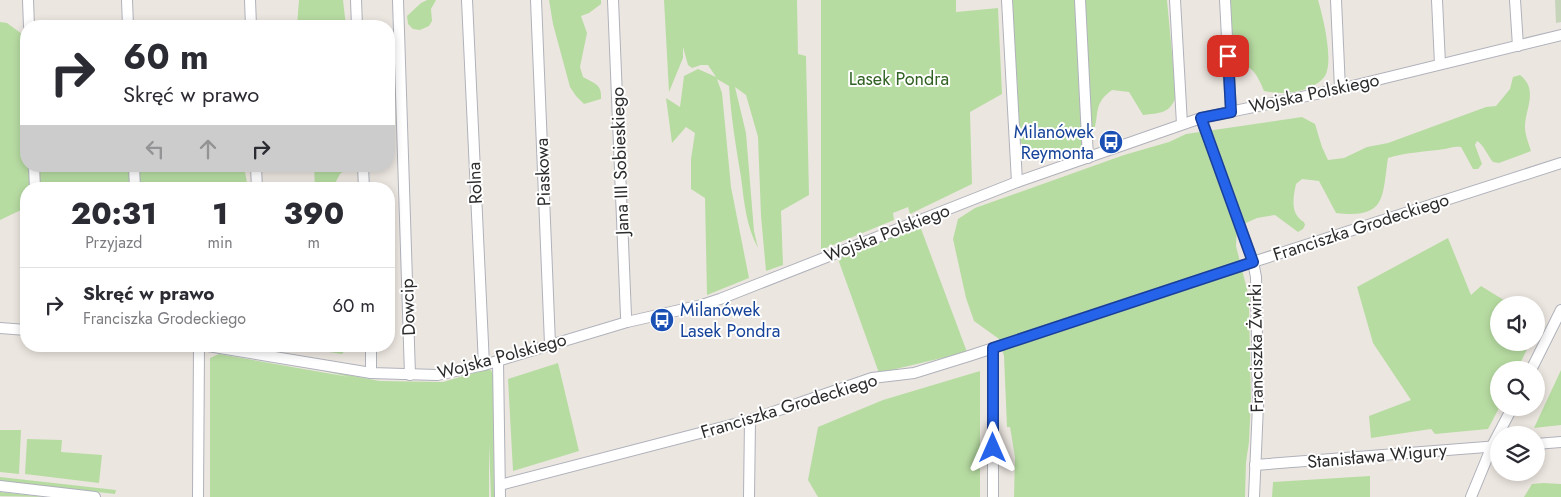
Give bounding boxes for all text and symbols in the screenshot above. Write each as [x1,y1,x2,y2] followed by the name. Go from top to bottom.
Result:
[123,32,209,82] text: 60 m
[1207,35,1249,77] pin
[40,40,105,105] icon: right
[1214,42,1242,70] icon: arrive
[849,66,949,92] park label: Lasek Pondra
[1247,66,1382,119] street label: Wojska Polskiego
[123,78,259,110] text: Skręć w prawo
[604,86,636,238] street label: Jana III Sobieskiego
[1014,119,1094,166] place label: Milanówek Reymonta
[1098,129,1124,155] bus stop icon: Milanówek Reymonta
[141,135,169,163] icon: left
[194,135,222,163] icon: ahead
[247,135,275,163] icon: right
[529,137,557,207] street label: Piaskowa
[461,161,489,205] street label: Rolna
[1270,186,1452,268] street label: Franciszka Grodeckiego
[71,192,157,235] text: 20:31
[212,192,228,235] text: 1
[284,192,344,235] text: 390
[821,197,954,269] street label: Wojska Polskiego
[85,231,142,254] text: Przyjazd
[208,231,233,254] text: min
[308,231,320,254] text: m
[394,278,422,336] street label: Dowcip
[83,280,215,307] text: Skręć w prawo
[1242,283,1270,413] street label: Franciszka Żwirki
[40,291,68,319] icon: right
[332,292,375,319] text: 60 m
[1490,296,1545,481] map controls
[1490,296,1545,351] button: sound
[680,297,780,344] place label: Milanówek Lasek Pondra
[83,307,246,330] text: Franciszka Grodeckiego
[649,307,675,333] bus stop icon: Milanówek Lasek Pondra
[435,326,569,386] street label: Wojska Polskiego
[1490,361,1545,416] button: search
[697,367,881,445] street label: Franciszka Grodeckiego
[966,421,1018,473] position arrow
[1490,426,1545,481] button: layers
[1306,437,1448,475] street label: Stanisława Wigury

